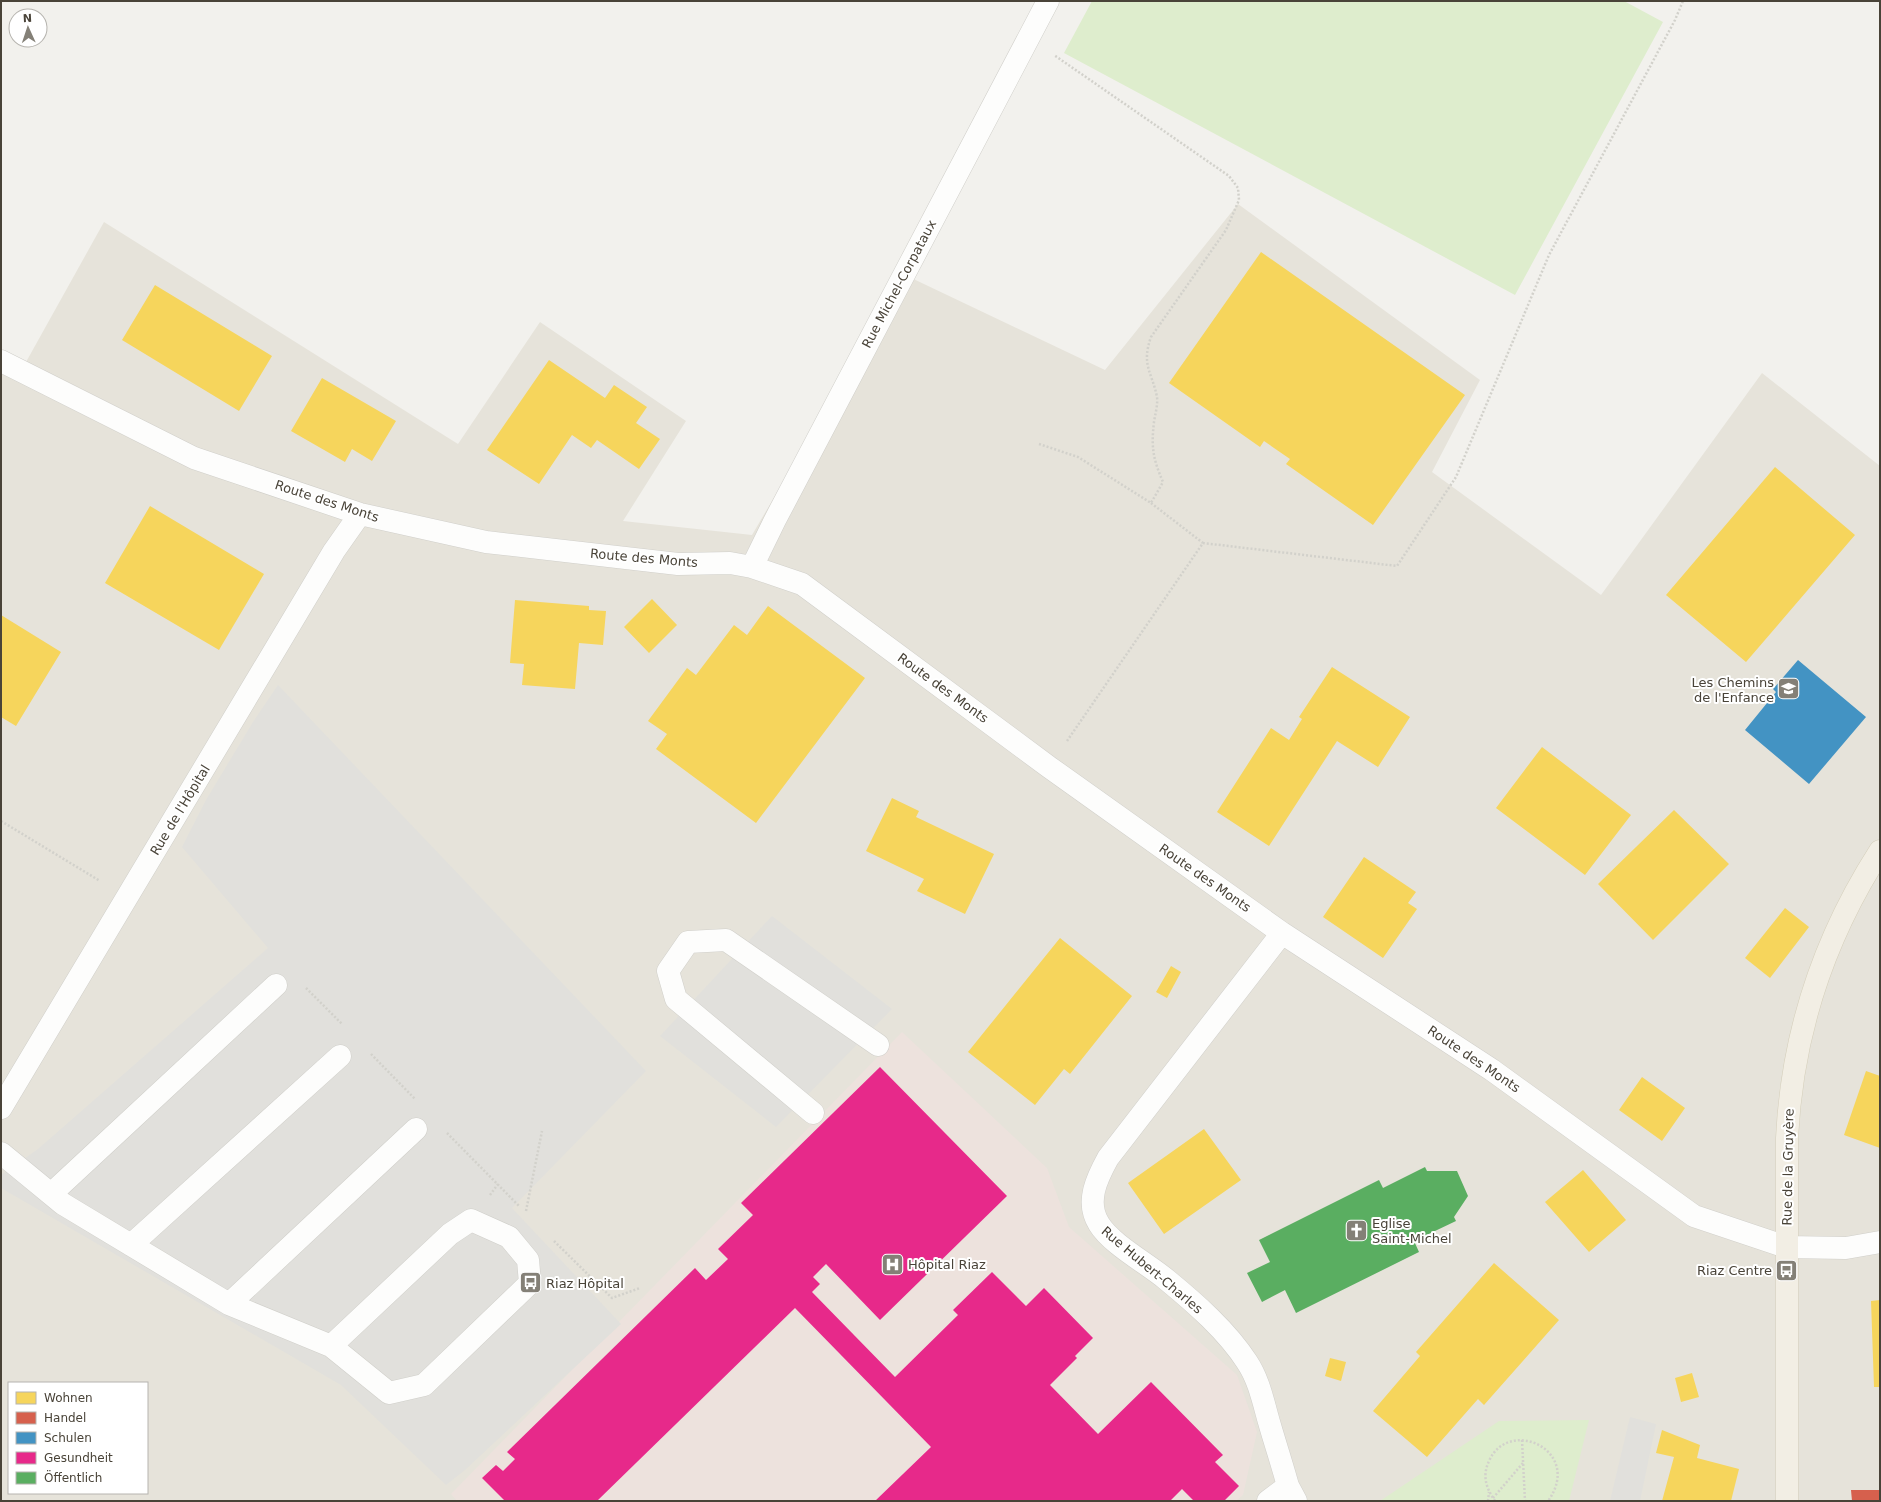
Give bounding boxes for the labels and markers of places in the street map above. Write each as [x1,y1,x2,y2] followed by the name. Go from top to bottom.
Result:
[1691,675,1774,705] place label: Les Chemins de l'Enfance
[1776,676,1802,702] school or university icon: Les Chemins de l'Enfance
[1372,1216,1452,1246] place label: Eglise Saint-Michel
[1344,1217,1370,1243] church icon: Eglise Saint-Michel
[880,1251,906,1277] hospital icon: Hôpital Riaz
[908,1257,986,1272] place label: Hôpital Riaz
[1774,1257,1800,1283] bus stop icon: Riaz Centre
[1697,1263,1772,1278] place label: Riaz Centre
[517,1270,543,1296] bus stop icon: Riaz Hôpital
[546,1276,624,1291] place label: Riaz Hôpital

